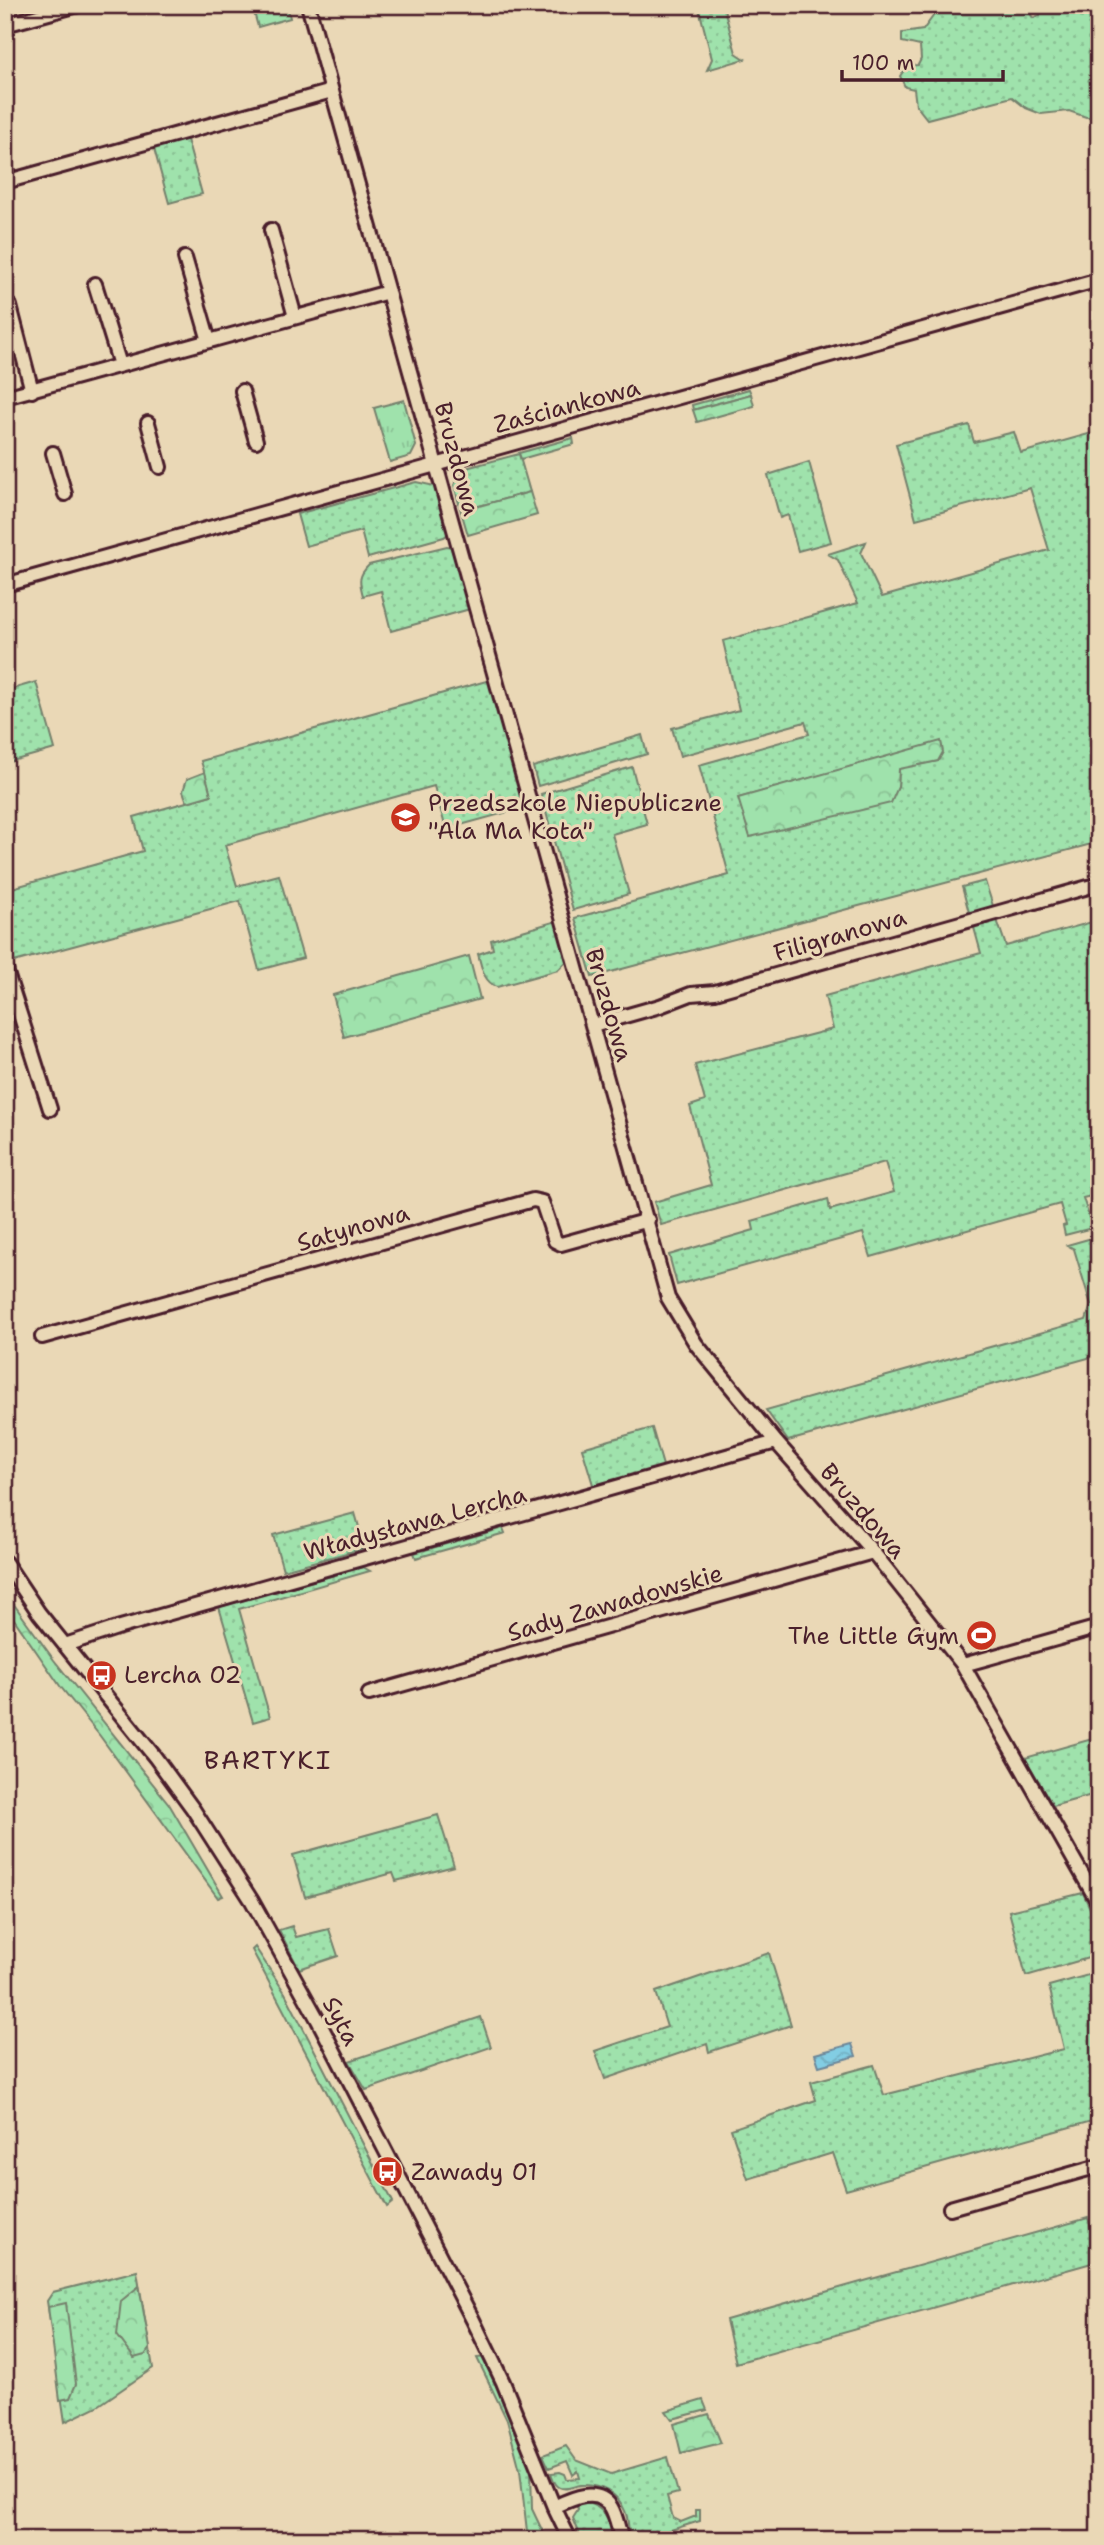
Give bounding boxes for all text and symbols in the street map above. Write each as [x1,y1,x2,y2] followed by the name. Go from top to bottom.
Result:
[842,38,1002,82] scale bar
[852,49,915,77] text: 100 m
[490,371,644,441] street label: Zaściankowa
[426,399,488,519] street label: Bruzdowa
[428,787,722,847] place label: Przedszkole Niepubliczne "Ala Ma Kota"
[388,800,422,834] school or university icon: Przedszkole Niepubliczne "Ala Ma Kota"
[770,901,910,969] street label: Filigranowa
[578,945,640,1065] street label: Bruzdowa
[293,1197,413,1259] street label: Satynowa
[813,1457,913,1565] street label: Bruzdowa
[300,1478,530,1568] street label: Władysława Lercha
[504,1557,726,1649] street label: Sady Zawadowskie
[965,1619,999,1653] sports icon: The Little Gym
[788,1620,959,1652] place label: The Little Gym
[84,1658,118,1692] bus stop icon: Lercha 02
[124,1659,241,1691] place label: Lercha 02
[204,1742,332,1777] district label: BARTYKI
[315,1991,367,2051] street label: Syta
[371,2155,405,2189] bus stop icon: Zawady 01
[411,2156,538,2188] place label: Zawady 01

